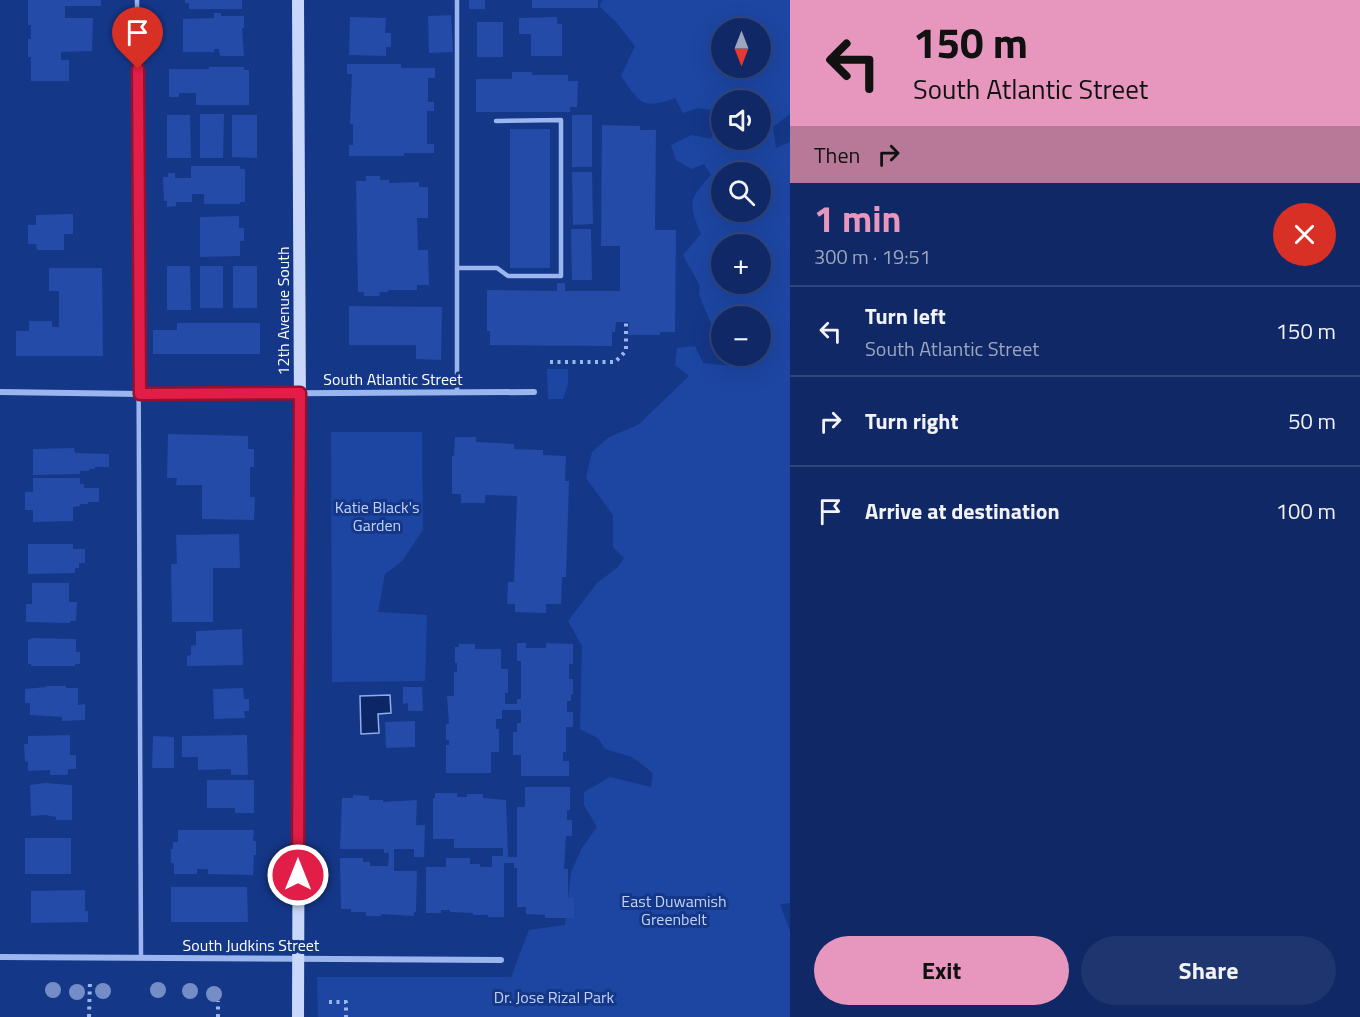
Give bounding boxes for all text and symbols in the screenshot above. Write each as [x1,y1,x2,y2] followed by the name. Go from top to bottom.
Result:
[112,7,163,69] pin
[913,10,1028,74] text: 150 m
[121,16,154,49] icon: arrive
[711,18,771,78] north arrow
[711,18,771,366] map controls
[814,24,892,102] icon: left
[913,68,1148,109] text: South Atlantic Street
[711,90,771,150] button: sound
[814,138,860,172] text: Then
[872,138,905,171] icon: right
[711,162,771,222] button: search
[814,191,901,246] text: 1 min
[1273,203,1336,266] button: close
[711,234,771,294] button: +
[814,241,931,272] text: 300 m · 19:51
[271,246,295,376] street label: 12th Avenue South
[865,299,946,333] text: Turn left
[711,306,771,366] button: −
[1276,314,1336,348] text: 150 m
[814,315,847,348] icon: left
[865,333,1039,364] text: South Atlantic Street
[323,367,463,391] street label: South Atlantic Street
[865,404,959,438] text: Turn right
[1288,404,1336,438] text: 50 m
[814,405,847,438] icon: right
[865,494,1060,528] text: Arrive at destination
[1276,494,1336,528] text: 100 m
[335,495,419,537] park label: Katie Black's Garden
[814,495,847,528] icon: arrive
[266,843,330,907] position arrow
[621,889,727,931] park label: East Duwamish Greenbelt
[183,933,320,957] street label: South Judkins Street
[814,936,1069,1005] button: Exit
[1081,936,1336,1005] button: Share
[494,985,615,1009] park label: Dr. Jose Rizal Park

